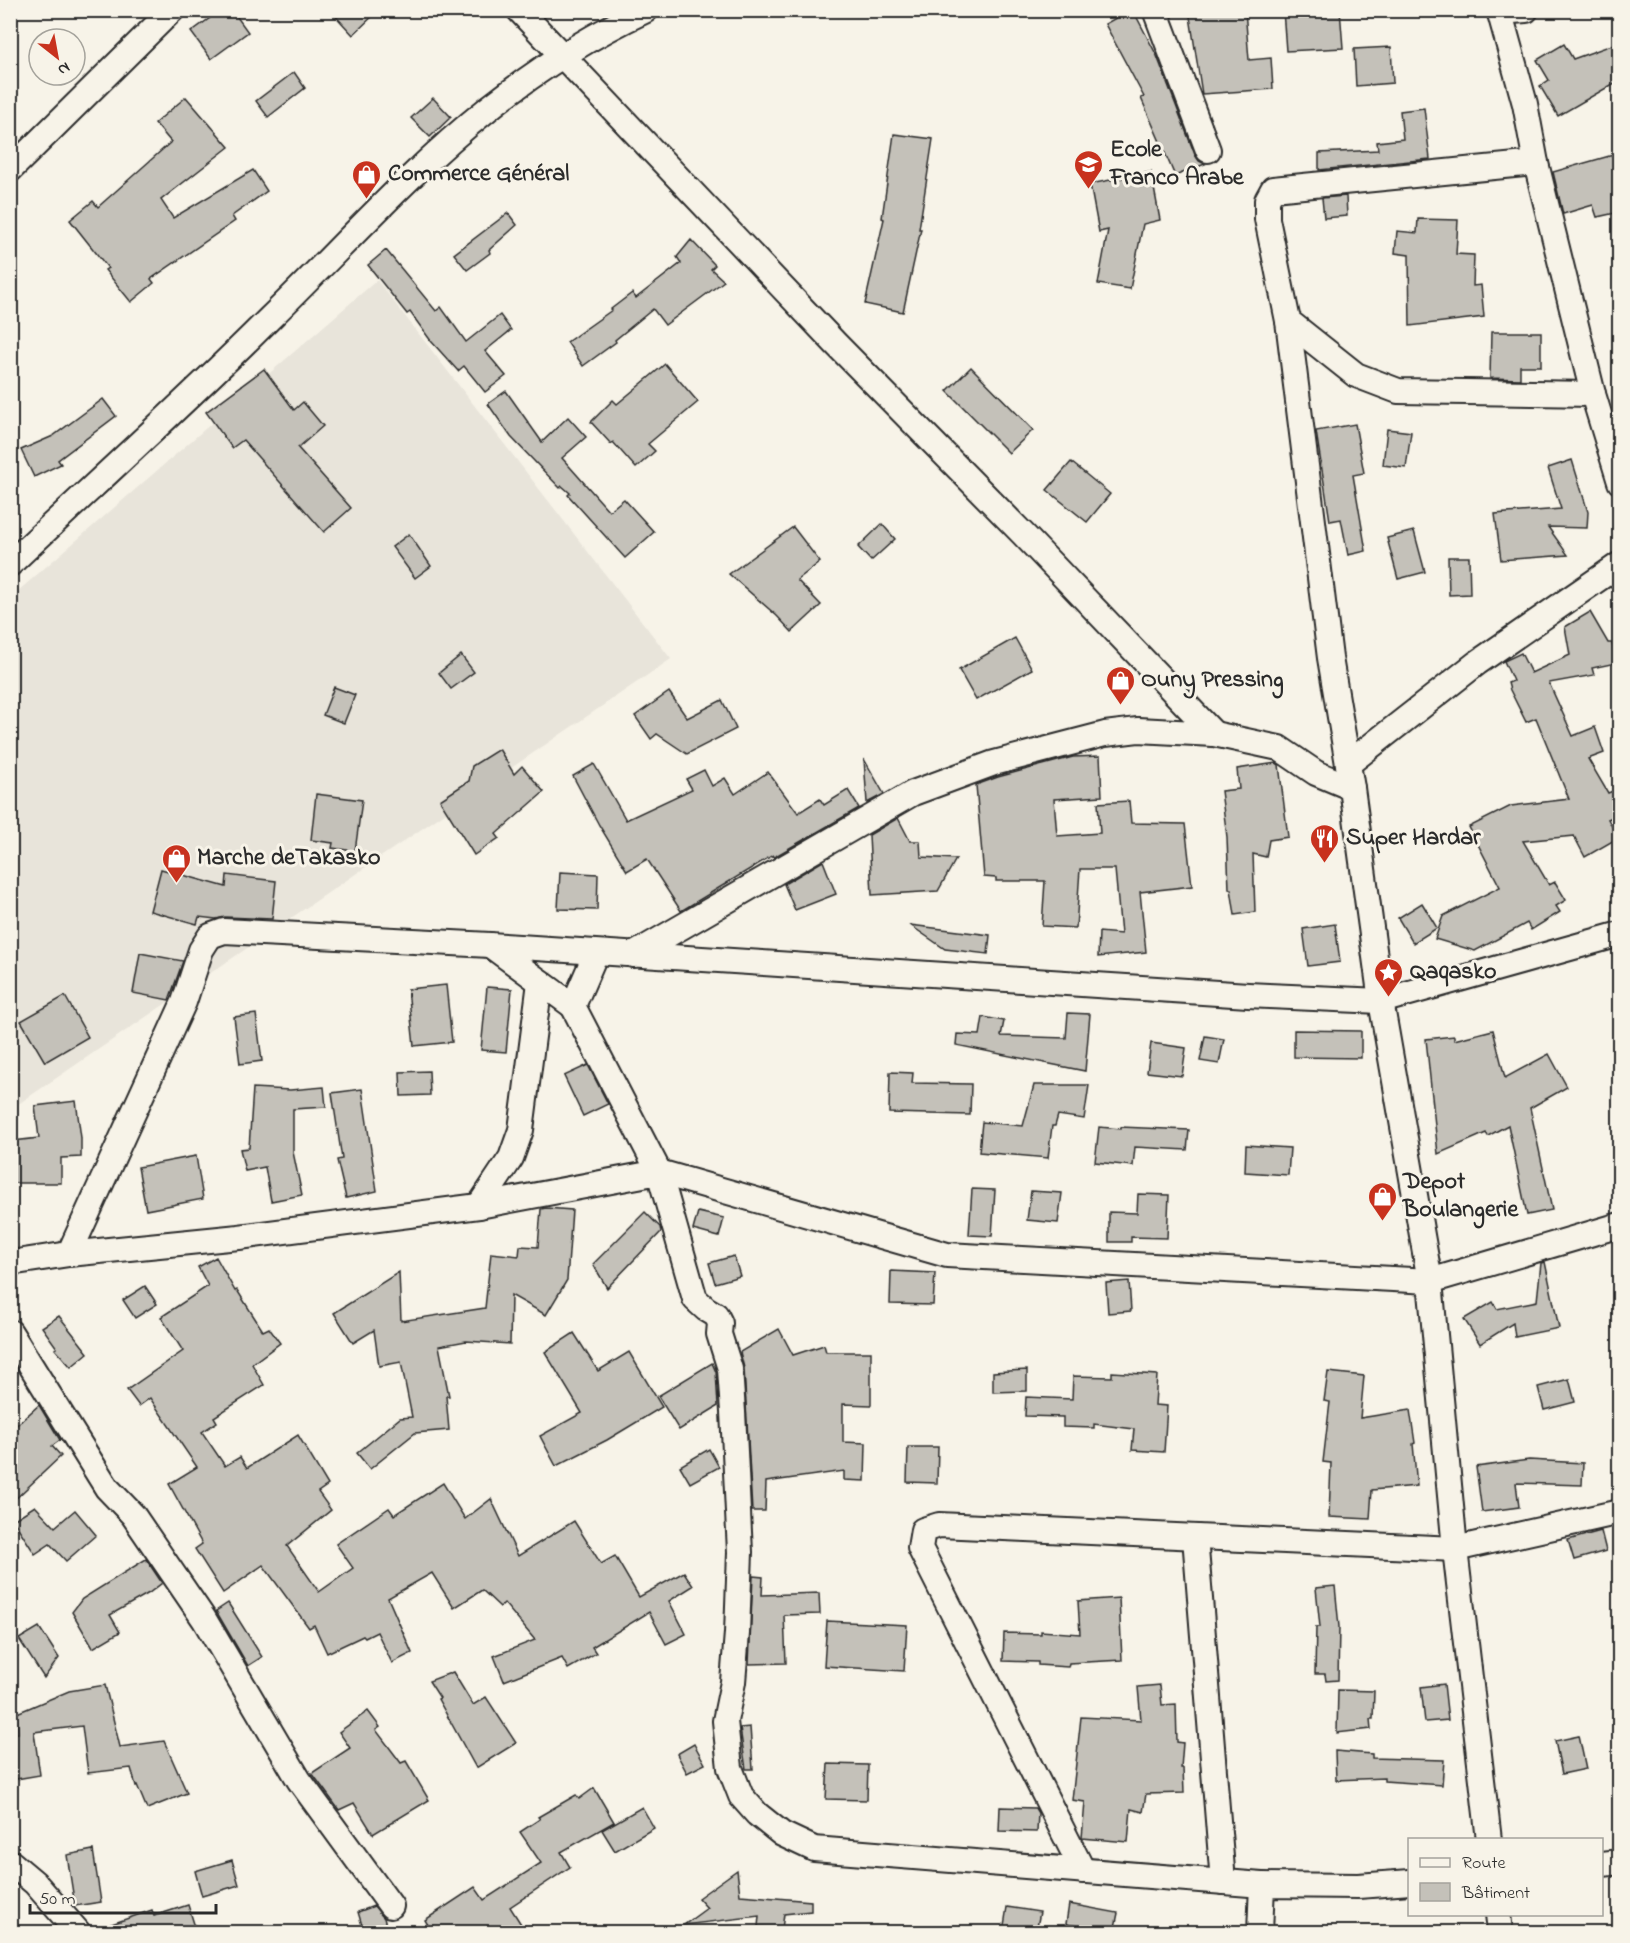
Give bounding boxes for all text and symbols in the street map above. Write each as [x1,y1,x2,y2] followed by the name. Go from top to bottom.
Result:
[27,27,87,87] north arrow
[53,55,75,81] text: N
[1109,133,1245,196] place label: Ecole Franco Arabe
[1073,148,1105,190] school or university icon: Ecole Franco Arabe
[388,157,569,192] place label: Commerce Général
[351,158,383,200] shop icon: Commerce Général
[1141,663,1284,699] place label: Ouny Pressing
[1104,664,1136,706] shop icon: Ouny Pressing
[1346,821,1481,856] place label: Super Hardar
[1309,822,1341,864] restaurant icon: Super Hardar
[197,841,380,876] place label: Marche deTakasko
[160,842,192,884] shop icon: Marche deTakasko
[1410,955,1497,990] place label: Qaqasko
[1373,956,1405,998] place icon: Qaqasko
[1402,1165,1519,1229] place label: Depot Boulangerie
[1366,1180,1398,1222] shop icon: Depot Boulangerie
[1408,1838,1603,1916] legend
[1462,1851,1507,1877] text: Route
[30,1877,216,1915] scale bar
[1461,1881,1530,1907] text: Bâtiment
[39,1887,76,1913] text: 50 m

